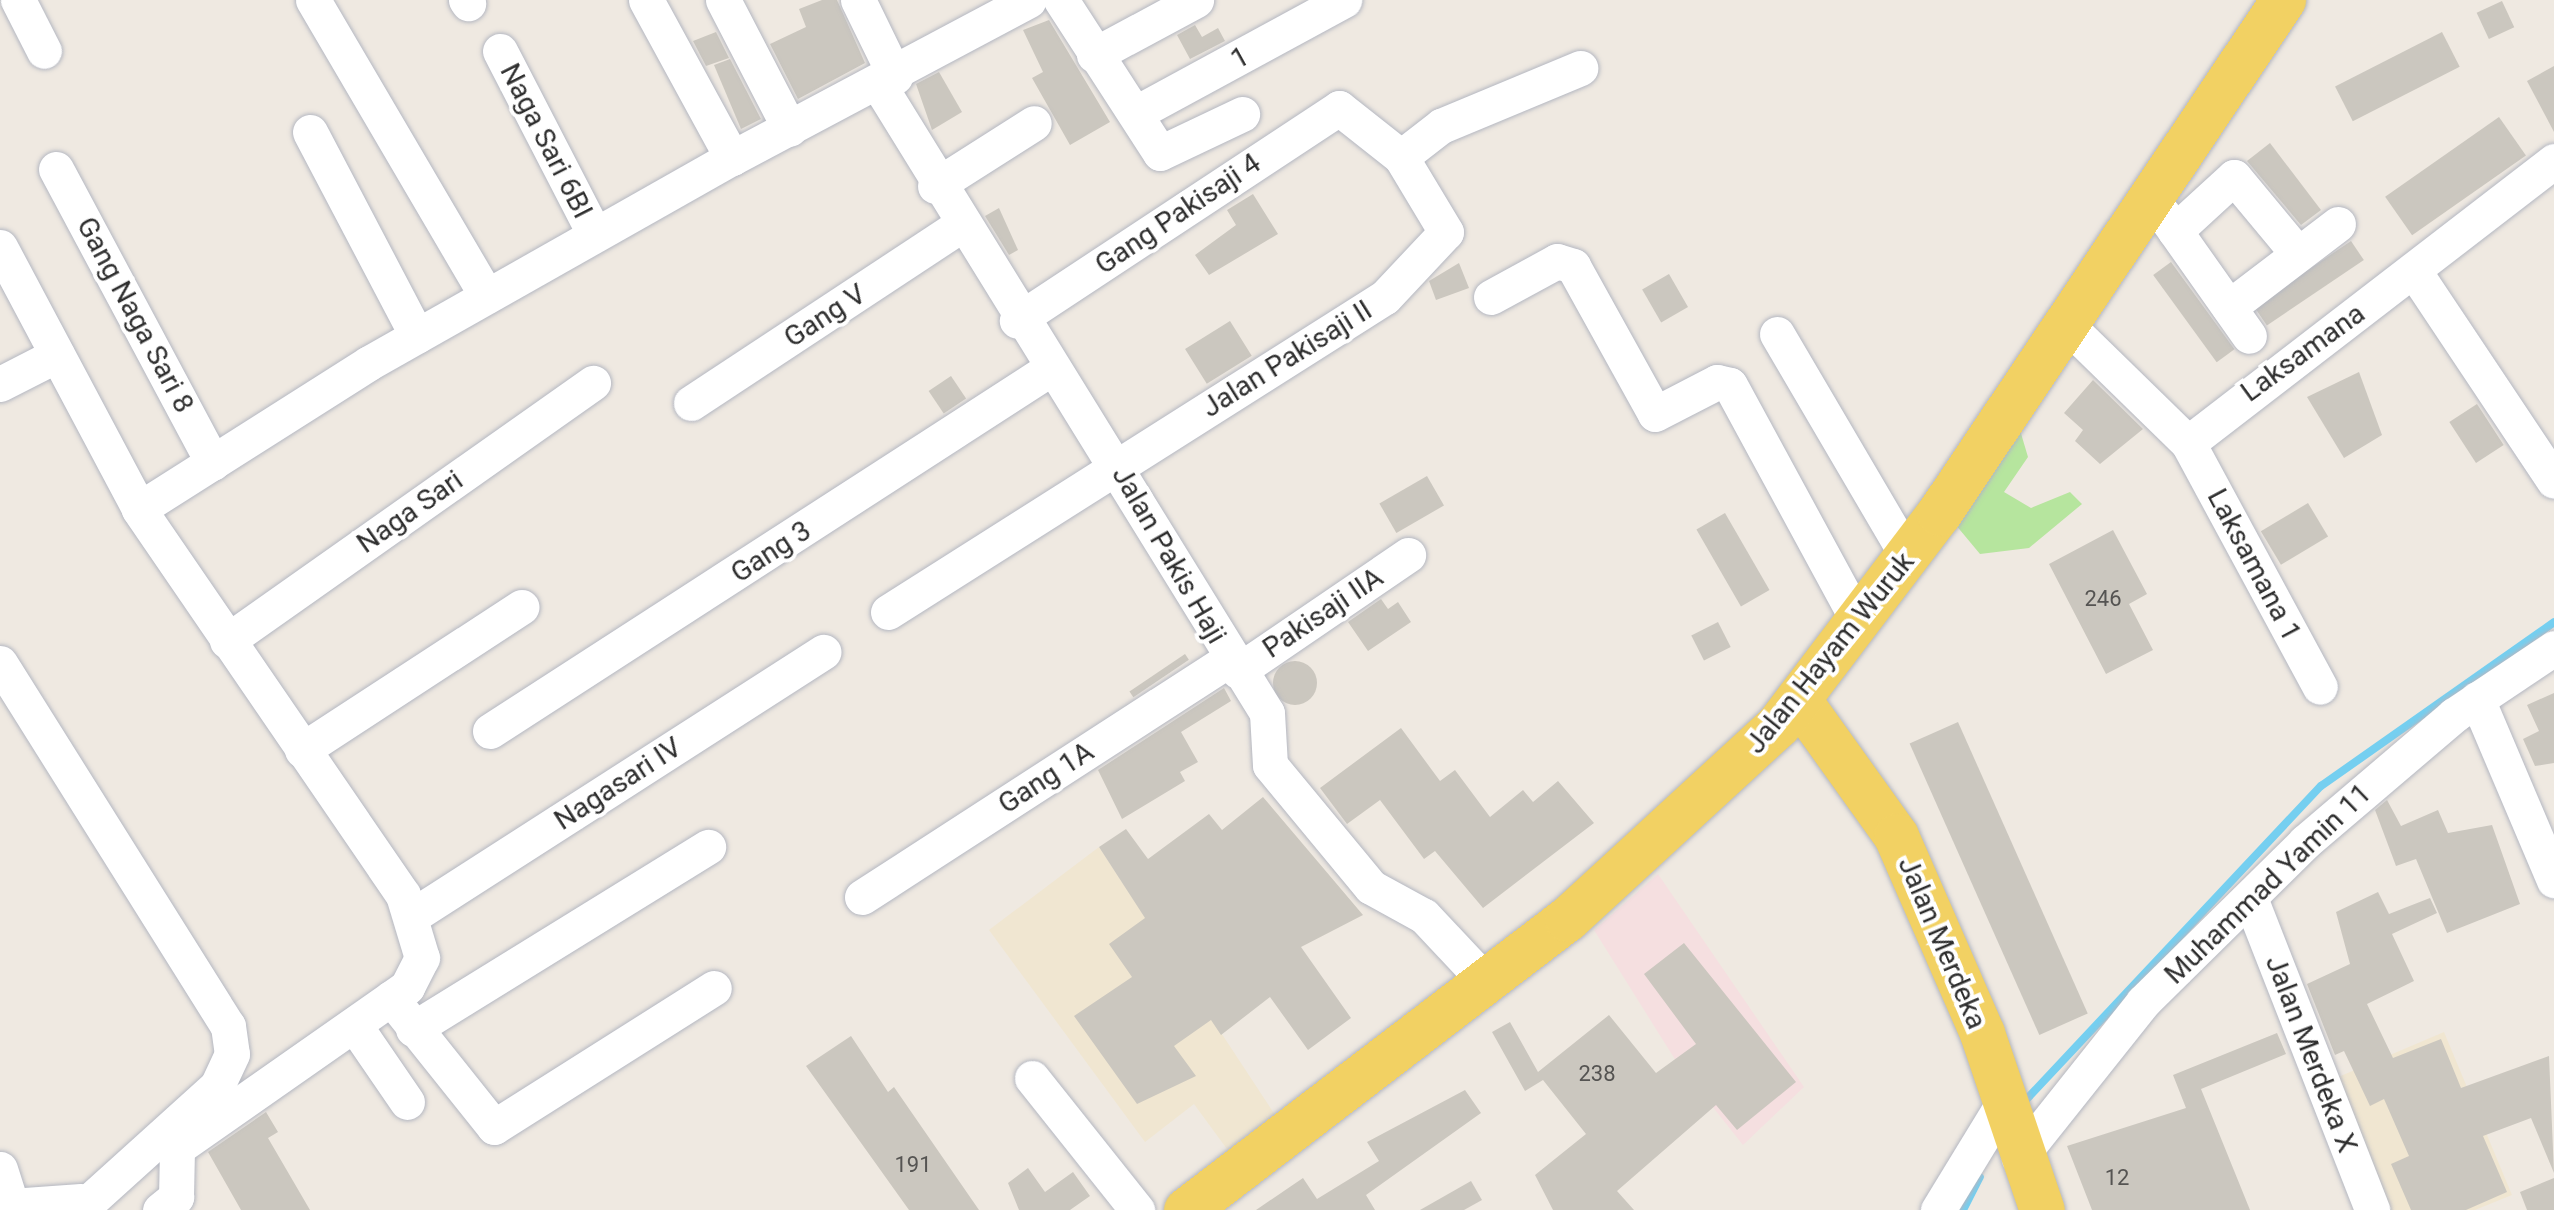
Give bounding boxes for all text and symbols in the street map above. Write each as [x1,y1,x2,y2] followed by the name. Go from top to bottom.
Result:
[1225,39,1255,77] street label: 1
[493,58,599,224] street label: Naga Sari 6BI
[1089,146,1267,282] street label: Gang Pakisaji 4
[69,212,201,418] street label: Gang Naga Sari 8
[778,277,872,355] street label: Gang V
[1196,293,1378,425] street label: Jalan Pakisaji II
[2235,297,2371,409] street label: Laksamana
[1105,460,1233,650] street label: Jalan Pakis Haji
[351,463,469,561] street label: Naga Sari
[2200,483,2308,647] street label: Laksamana 1
[725,514,817,590] street label: Gang 3
[1739,546,1921,760] street label: Jalan Hayam Wuruk
[1257,561,1389,665] street label: Pakisaji IIA
[2084,586,2122,612] house number: 246
[548,731,688,837] street label: Nagasari IV
[992,735,1100,821] street label: Gang 1A
[2158,777,2378,991] street label: Muhammad Yamin 11
[1891,852,1993,1034] street label: Jalan Merdeka
[2258,951,2364,1157] street label: Jalan Merdeka X
[1578,1061,1616,1087] house number: 238
[894,1152,932,1178] house number: 191
[2105,1165,2129,1191] house number: 12

